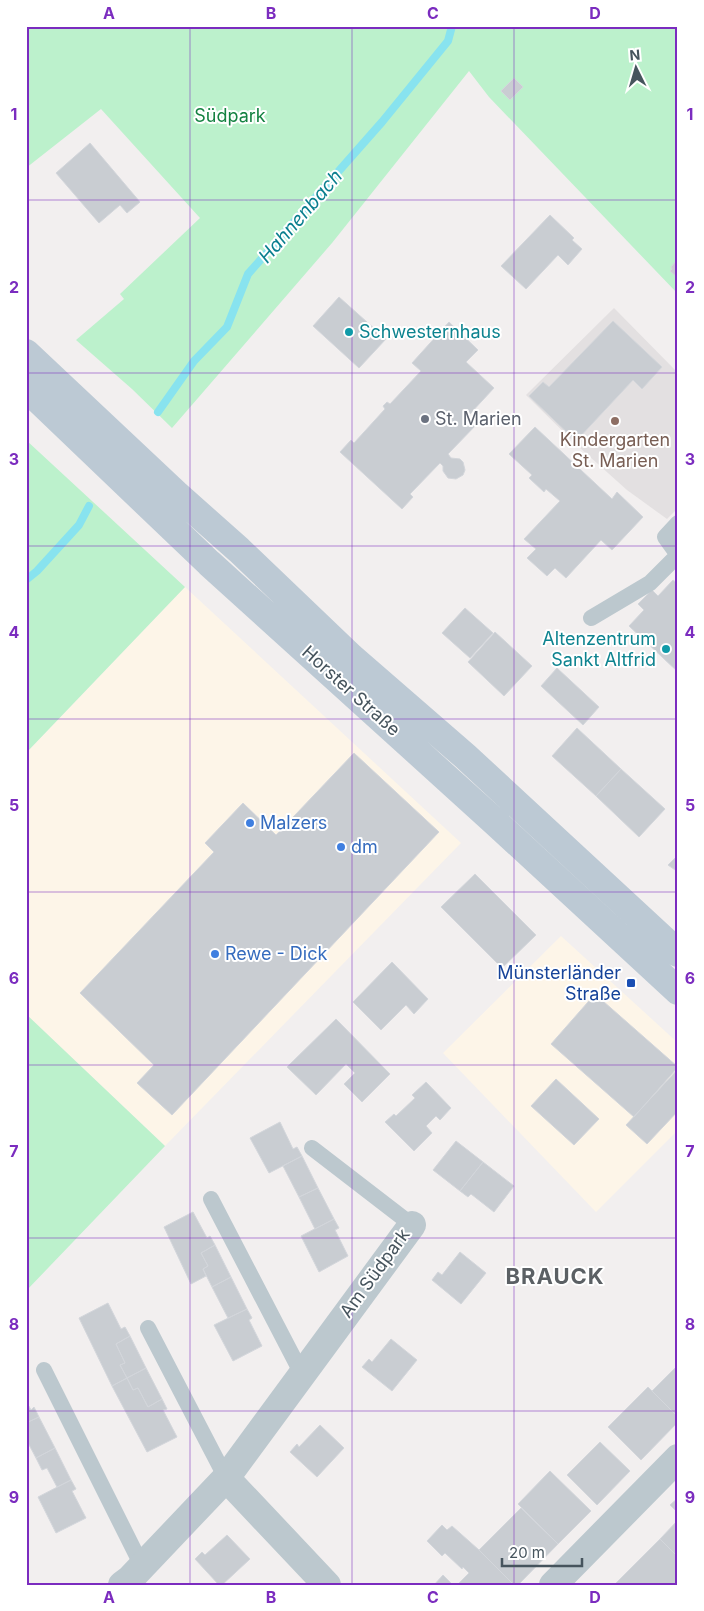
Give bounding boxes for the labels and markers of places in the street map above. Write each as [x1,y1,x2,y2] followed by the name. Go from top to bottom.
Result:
[359,321,501,342] place label: Schwesternhaus
[343,326,355,338] marker: Schwesternhaus
[435,408,522,429] place label: St. Marien
[419,413,431,425] marker: St. Marien
[609,415,621,427] marker: Kindergarten St. Marien
[560,429,670,471] place label: Kindergarten St. Marien
[542,628,656,670] place label: Altenzentrum Sankt Altfrid
[660,643,672,655] marker: Altenzentrum Sankt Altfrid
[260,812,327,833] place label: Malzers
[244,817,256,829] marker: Malzers
[351,836,378,857] place label: dm
[335,841,347,853] marker: dm
[225,943,327,964] place label: Rewe - Dick
[209,948,221,960] marker: Rewe - Dick
[497,962,621,1004] place label: Münsterländer Straße
[625,977,637,989] marker: Münsterländer Straße

